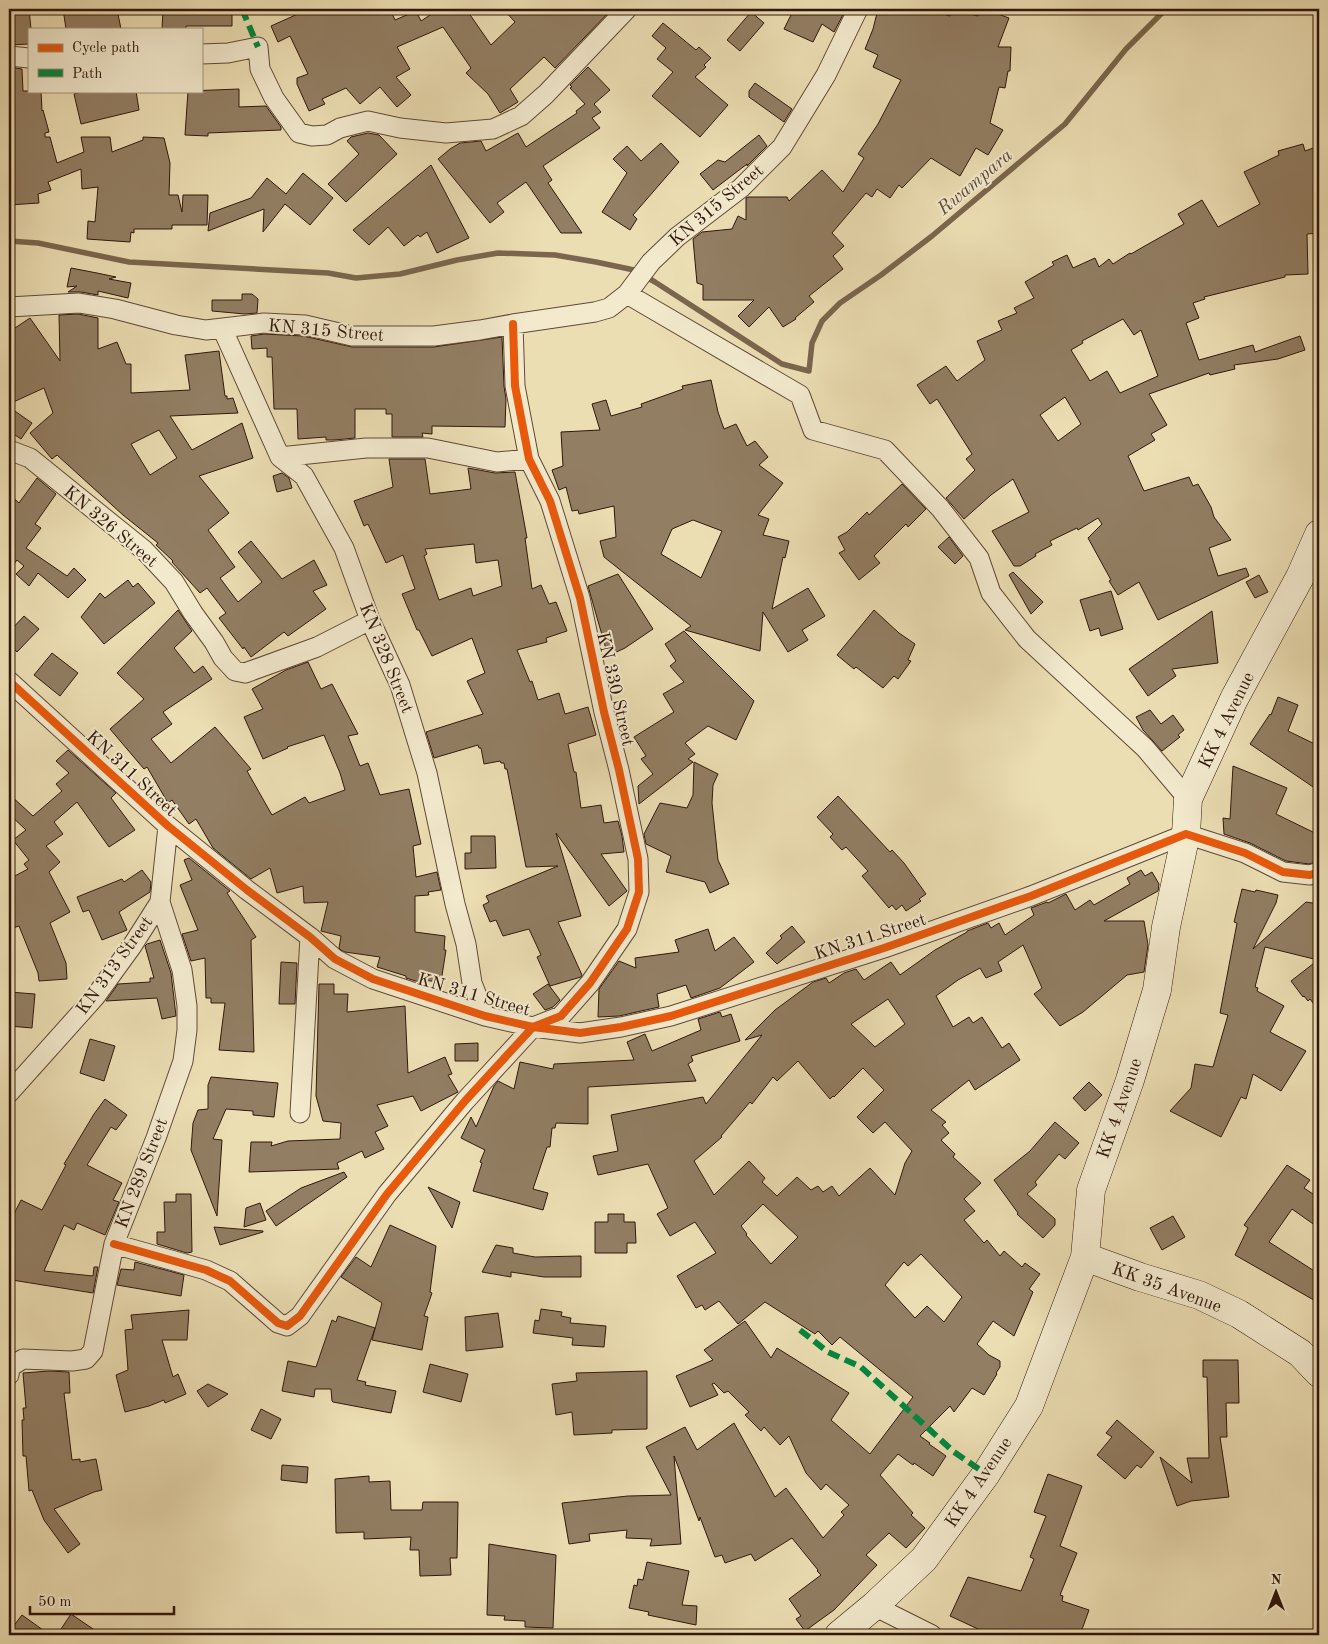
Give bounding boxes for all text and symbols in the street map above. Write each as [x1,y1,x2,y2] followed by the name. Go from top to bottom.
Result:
[28,28,202,92] legend
[72,41,140,56] text: Cycle path
[72,67,102,82] text: Path
[934,146,1017,220] water label: Rwampara
[666,161,767,250] street label: KN 315 Street
[267,317,385,345] street label: KN 315 Street
[60,482,161,571] street label: KN 326 Street
[356,601,416,716] street label: KN 328 Street
[593,630,637,748] street label: KN 330 Street
[1196,669,1258,772] street label: KK 4 Avenue
[83,727,180,820] street label: KN 311 Street
[812,910,929,964] street label: KN 311 Street
[73,913,156,1018] street label: KN 313 Street
[415,970,532,1020] street label: KN 311 Street
[1094,1056,1146,1161] street label: KK 4 Avenue
[113,1116,171,1231] street label: KN 289 Street
[1109,1260,1224,1316] street label: KK 35 Avenue
[942,1434,1016,1531] street label: KK 4 Avenue
[1250,1566,1300,1616] north arrow
[1271,1573,1282,1587] text: N
[30,1584,174,1616] scale bar
[38,1595,72,1610] text: 50 m

